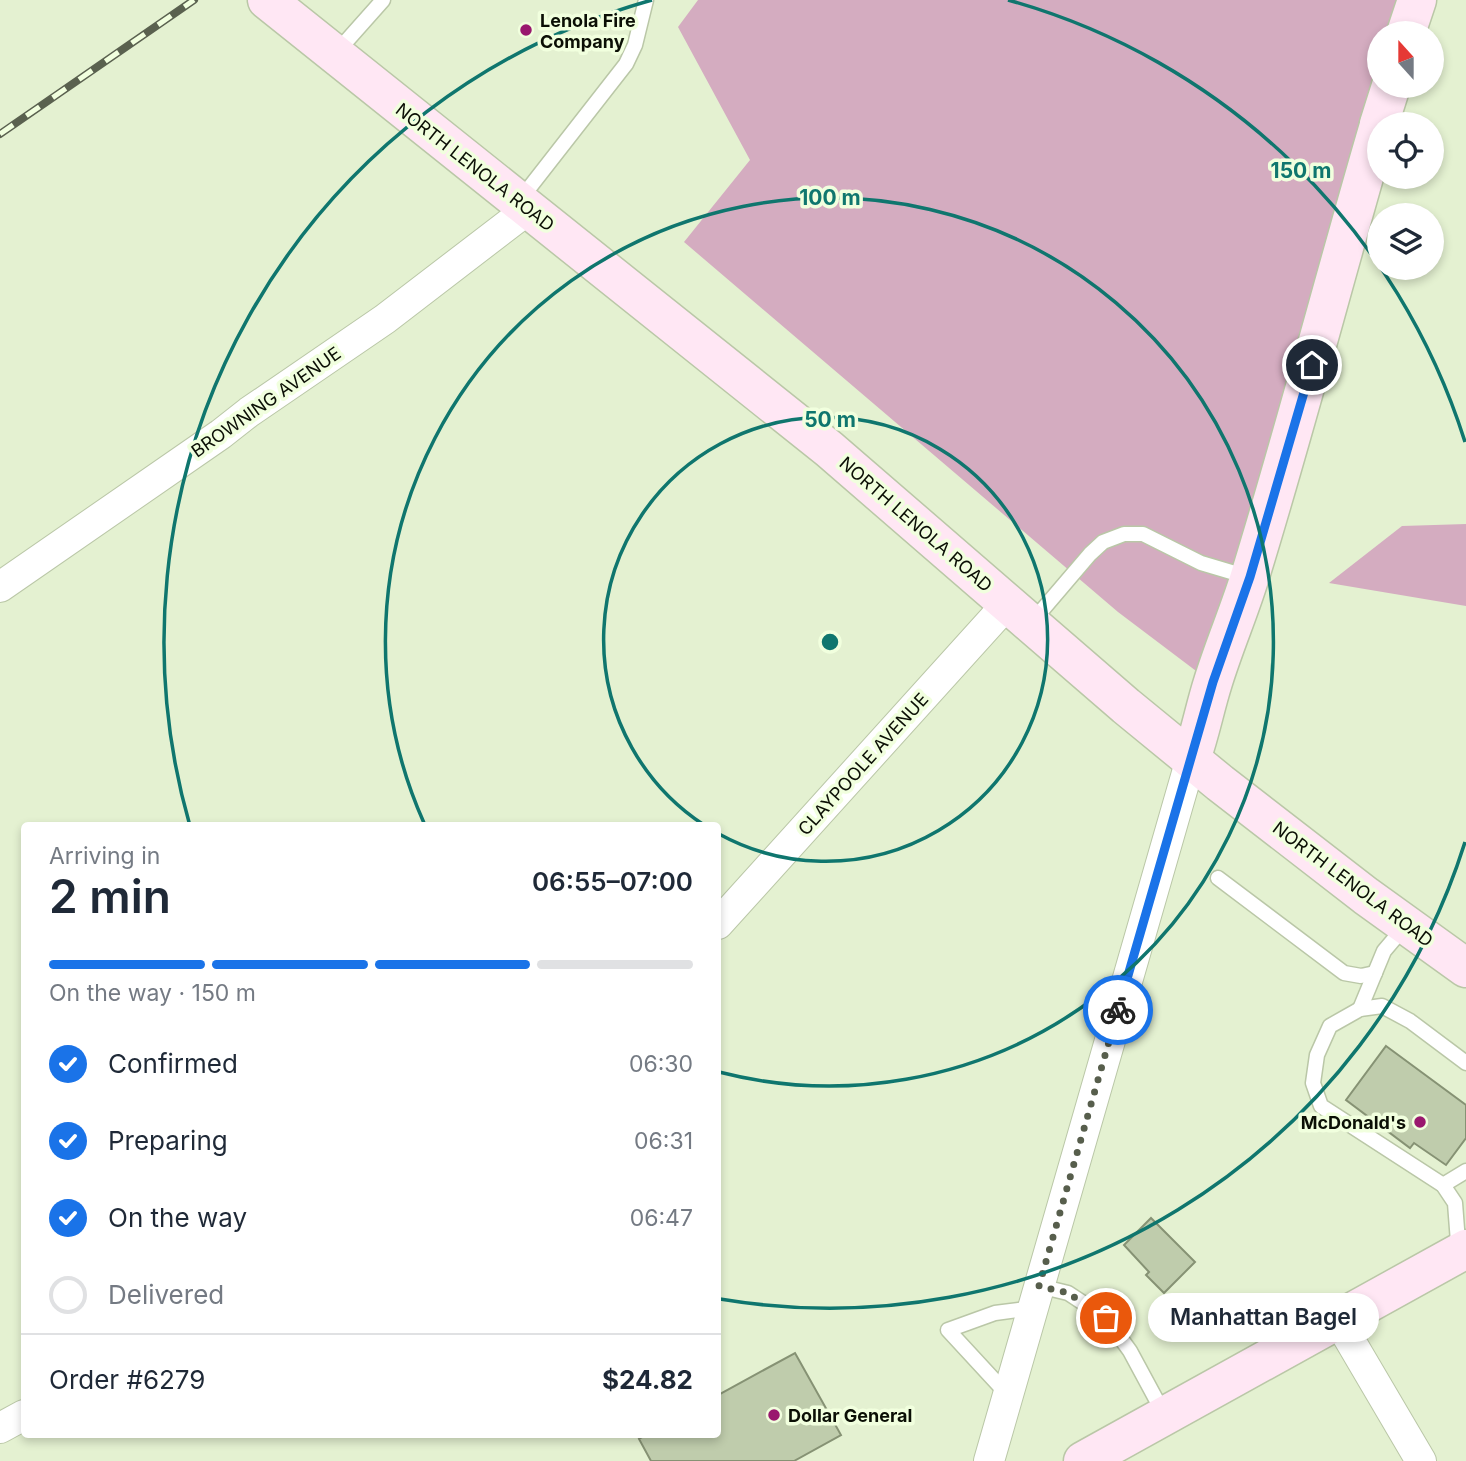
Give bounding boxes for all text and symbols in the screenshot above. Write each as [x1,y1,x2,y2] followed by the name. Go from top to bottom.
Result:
[540,10,636,52] place label: Lenola Fire Company
[1367,21,1444,98] north arrow
[1367,21,1444,280] map controls
[518,22,534,38] marker: Lenola Fire Company
[392,99,558,235] street label: NORTH LENOLA ROAD
[1367,112,1444,189] button: locate
[1271,158,1331,183] text: 150 m
[799,185,861,210] text: 100 m
[1367,203,1444,280] button: layers
[1282,335,1342,395] pin
[187,342,345,462] street label: BROWNING AVENUE
[1293,346,1331,384] icon: home
[804,407,856,432] text: 50 m
[835,452,997,596] street label: NORTH LENOLA ROAD
[818,630,842,654] centre of rings
[794,689,932,839] street label: CLAYPOOLE AVENUE
[1269,817,1437,951] street label: NORTH LENOLA ROAD
[49,842,160,870] text: Arriving in
[532,866,693,897] text: 06:55–07:00
[49,868,171,924] text: 2 min
[1083,975,1153,1045] courier
[49,979,256,1007] text: On the way · 150 m
[1099,991,1137,1029] icon: bike
[49,1045,87,1083] icon: check
[108,1048,238,1079] text: Confirmed
[629,1050,693,1078] text: 06:30
[1301,1112,1406,1133] place label: McDonald's
[1412,1114,1428,1130] marker: McDonald's
[49,1122,87,1160] icon: check
[108,1125,228,1156] text: Preparing
[634,1127,693,1155] text: 06:31
[49,1199,87,1237] icon: check
[108,1202,247,1233] text: On the way
[630,1204,693,1232] text: 06:47
[108,1279,224,1310] text: Delivered
[1076,1288,1136,1348] pin
[1148,1294,1379,1342] callout: Manhattan Bagel
[1087,1299,1125,1337] icon: bag
[1170,1303,1357,1331] text: Manhattan Bagel
[49,1364,205,1395] text: Order #6279
[602,1364,693,1395] text: $24.82
[788,1405,912,1426] place label: Dollar General
[766,1407,782,1423] marker: Dollar General

